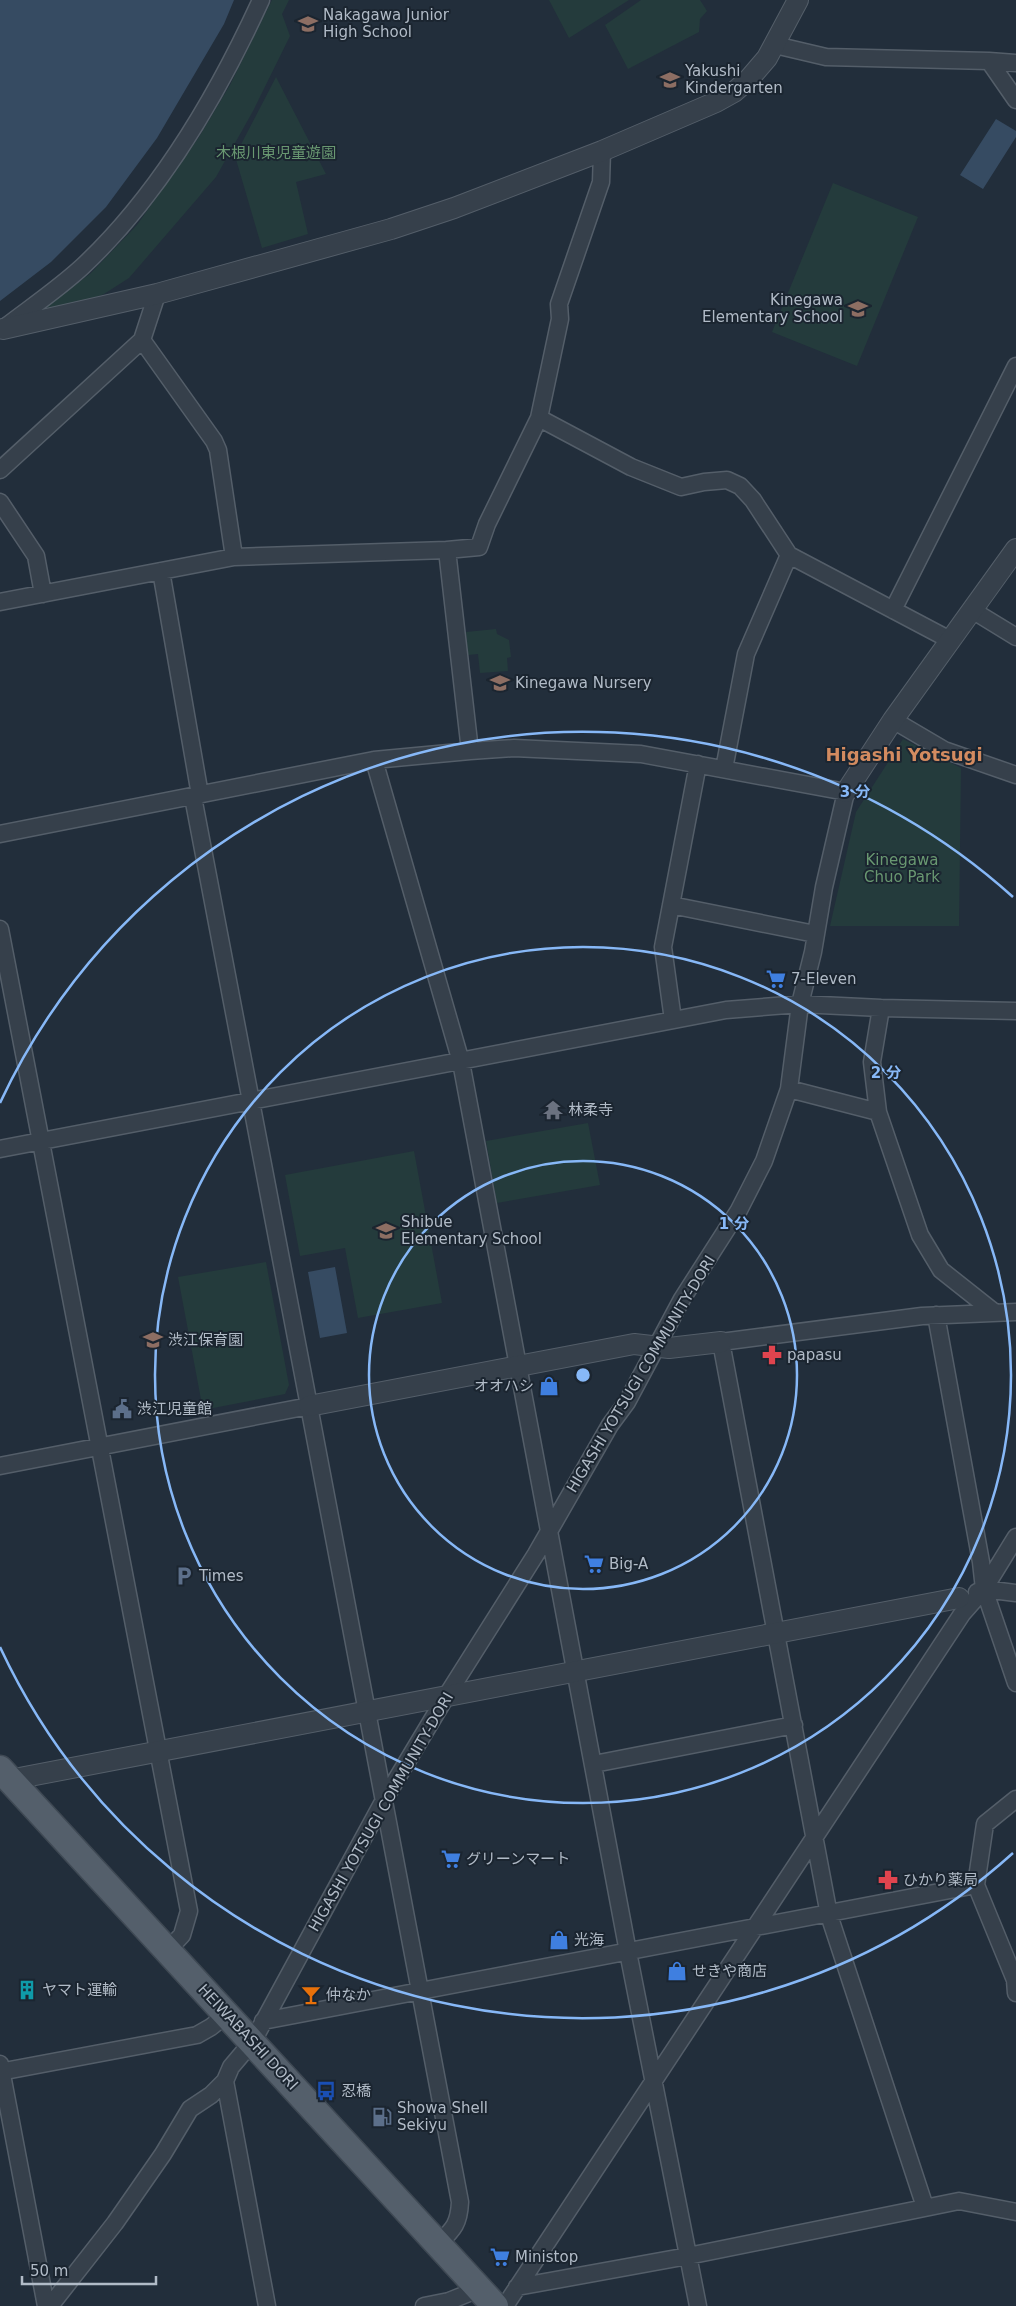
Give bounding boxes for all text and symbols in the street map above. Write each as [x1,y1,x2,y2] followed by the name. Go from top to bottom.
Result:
[323,6,450,41] place label: Nakagawa Junior High School
[297,13,319,35] school or university icon: Nakagawa Junior High School
[684,62,783,97] place label: Yakushi Kindergarten
[659,69,681,91] school or university icon: Yakushi Kindergarten
[216,144,336,162] park label: 木根川東児童遊園
[702,291,843,326] place label: Kinegawa Elementary School
[847,298,869,320] school or university icon: Kinegawa Elementary School
[489,672,511,694] school or university icon: Kinegawa Nursery
[515,674,652,692] place label: Kinegawa Nursery
[825,744,983,765] district label: Higashi Yotsugi
[840,783,870,801] text: 3 分
[864,851,940,886] park label: Kinegawa Chuo Park
[765,968,787,990] supermarket icon: 7-Eleven
[791,970,856,988] place label: 7-Eleven
[871,1064,901,1082] text: 2 分
[542,1099,564,1121] temple icon: 林柔寺
[568,1101,613,1119] place label: 林柔寺
[401,1213,542,1248] place label: Shibue Elementary School
[719,1215,749,1233] text: 1 分
[375,1220,397,1242] school or university icon: Shibue Elementary School
[563,1252,719,1496] street label: HIGASHI YOTSUGI COMMUNITY-DORI
[142,1329,164,1351] school or university icon: 渋江保育園
[168,1331,243,1349] place label: 渋江保育園
[761,1344,783,1366] pharmacy icon: papasu
[787,1346,842,1364] place label: papasu
[574,1366,592,1384] centre of rings
[538,1375,560,1397] shop icon: オオハシ
[474,1377,534,1395] place label: オオハシ
[111,1398,133,1420] public building icon: 渋江児童館
[137,1400,212,1418] place label: 渋江児童館
[583,1553,605,1575] supermarket icon: Big-A
[609,1555,649,1573] place label: Big-A
[173,1565,195,1587] parking icon: Times
[198,1567,244,1585] place label: Times
[305,1689,457,1935] street label: HIGASHI YOTSUGI COMMUNITY-DORI
[440,1848,462,1870] supermarket icon: グリーンマート
[466,1850,570,1868] place label: グリーンマート
[877,1869,899,1891] pharmacy icon: ひかり薬局
[903,1871,978,1889] place label: ひかり薬局
[548,1929,570,1951] shop icon: 光海
[574,1931,604,1949] place label: 光海
[666,1960,688,1982] shop icon: せきや商店
[692,1962,767,1980] place label: せきや商店
[16,1979,38,2001] building icon: ヤマト運輸
[194,1980,302,2094] street label: HEIWABASHI DORI
[42,1981,117,1999] place label: ヤマト運輸
[300,1984,322,2006] bar icon: 仲なか
[326,1986,371,2004] place label: 仲なか
[315,2080,337,2102] bus stop icon: 忍橋
[341,2082,371,2100] place label: 忍橋
[397,2099,488,2134] place label: Showa Shell Sekiyu
[371,2106,393,2128] fuel station icon: Showa Shell Sekiyu
[489,2246,511,2268] supermarket icon: Ministop
[515,2248,578,2266] place label: Ministop
[22,2254,156,2286] scale bar
[30,2262,68,2280] text: 50 m

